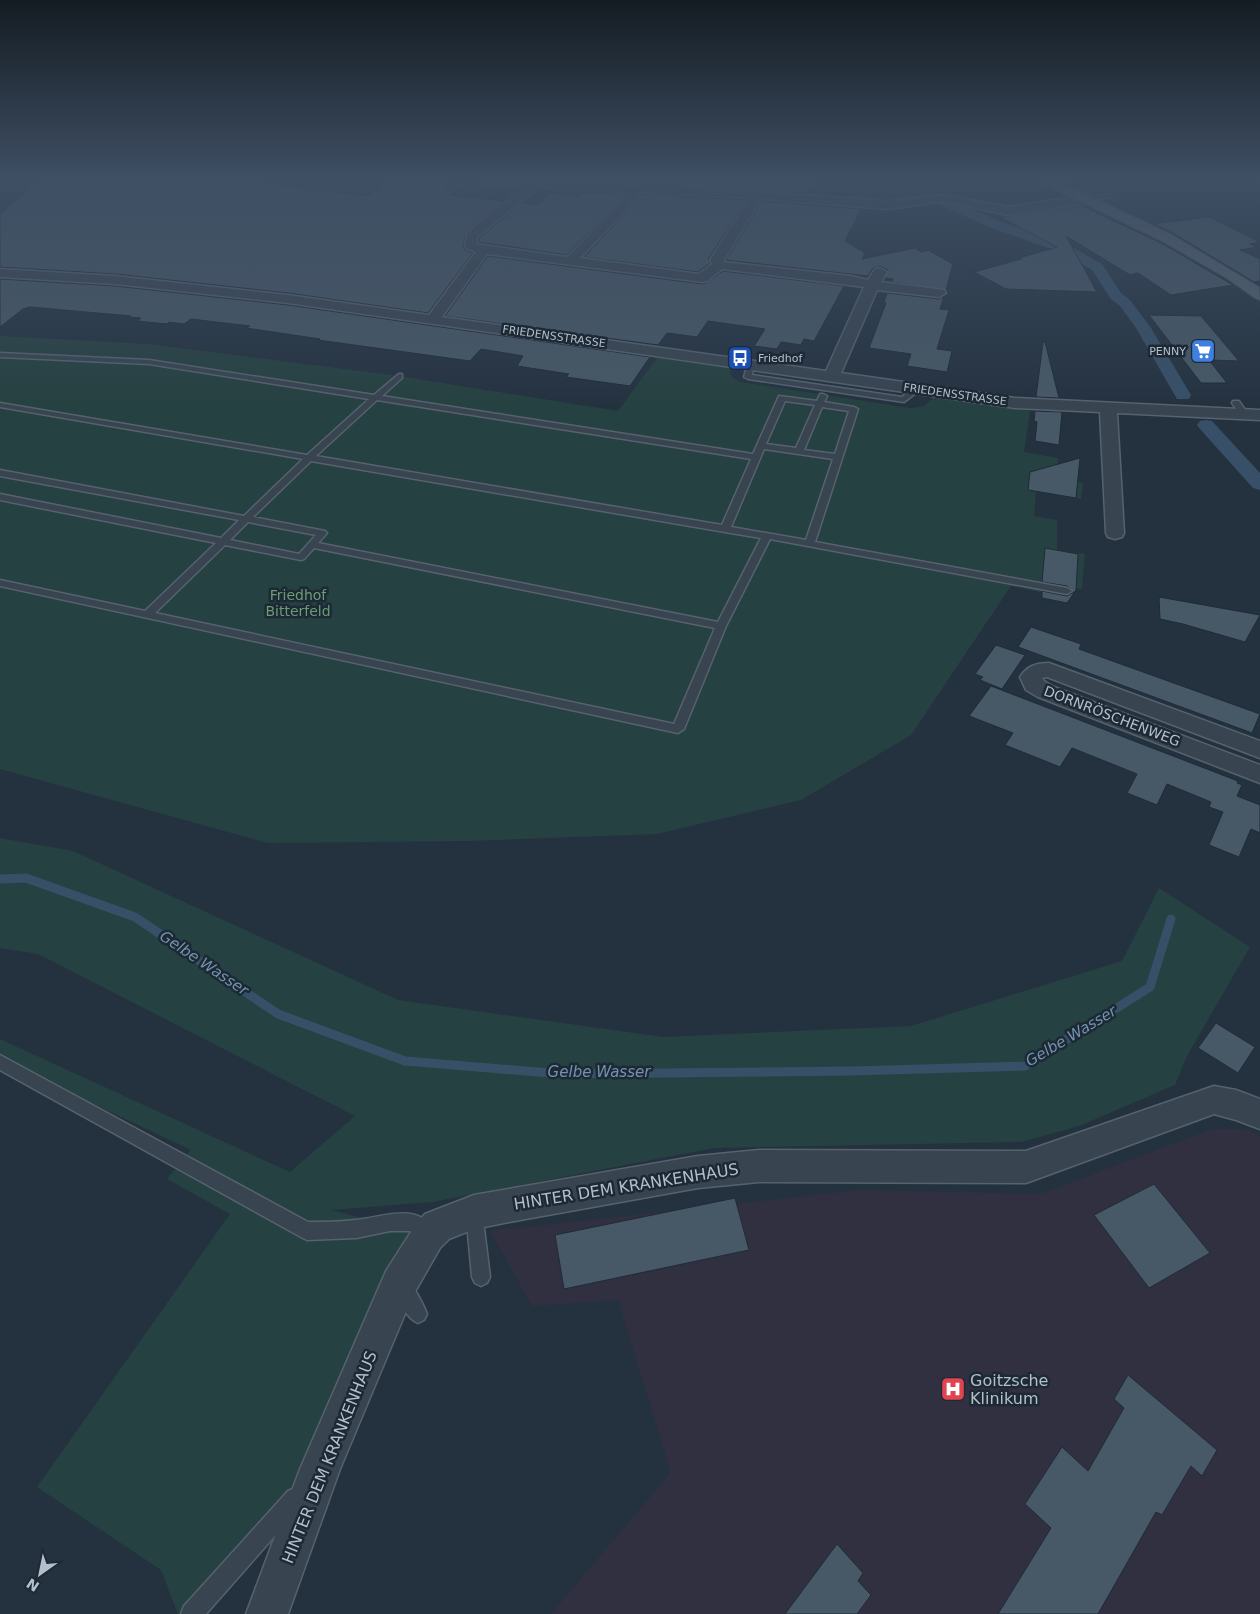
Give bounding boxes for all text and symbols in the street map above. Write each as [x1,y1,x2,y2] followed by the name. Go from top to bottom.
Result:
[501,323,606,350] street label: FRIEDENSSTRASSE
[1190,338,1216,364] supermarket icon: PENNY
[727,345,753,371] bus stop icon: Friedhof
[1149,345,1186,358] place label: PENNY
[758,352,804,365] place label: Friedhof
[902,381,1007,408] street label: FRIEDENSSTRASSE
[265,587,331,619] park label: Friedhof Bitterfeld
[1042,682,1183,749] street label: DORNRÖSCHENWEG
[156,927,252,1000] water label: Gelbe Wasser
[1022,1001,1120,1070] water label: Gelbe Wasser
[548,1063,651,1081] water label: Gelbe Wasser
[512,1159,740,1214] street label: HINTER DEM KRANKENHAUS
[278,1348,381,1566] street label: HINTER DEM KRANKENHAUS
[970,1371,1048,1408] place label: Goitzsche Klinikum
[940,1376,966,1402] hospital icon: Goitzsche Klinikum
[15,1549,65,1599] north arrow
[24,1575,42,1595] text: N

